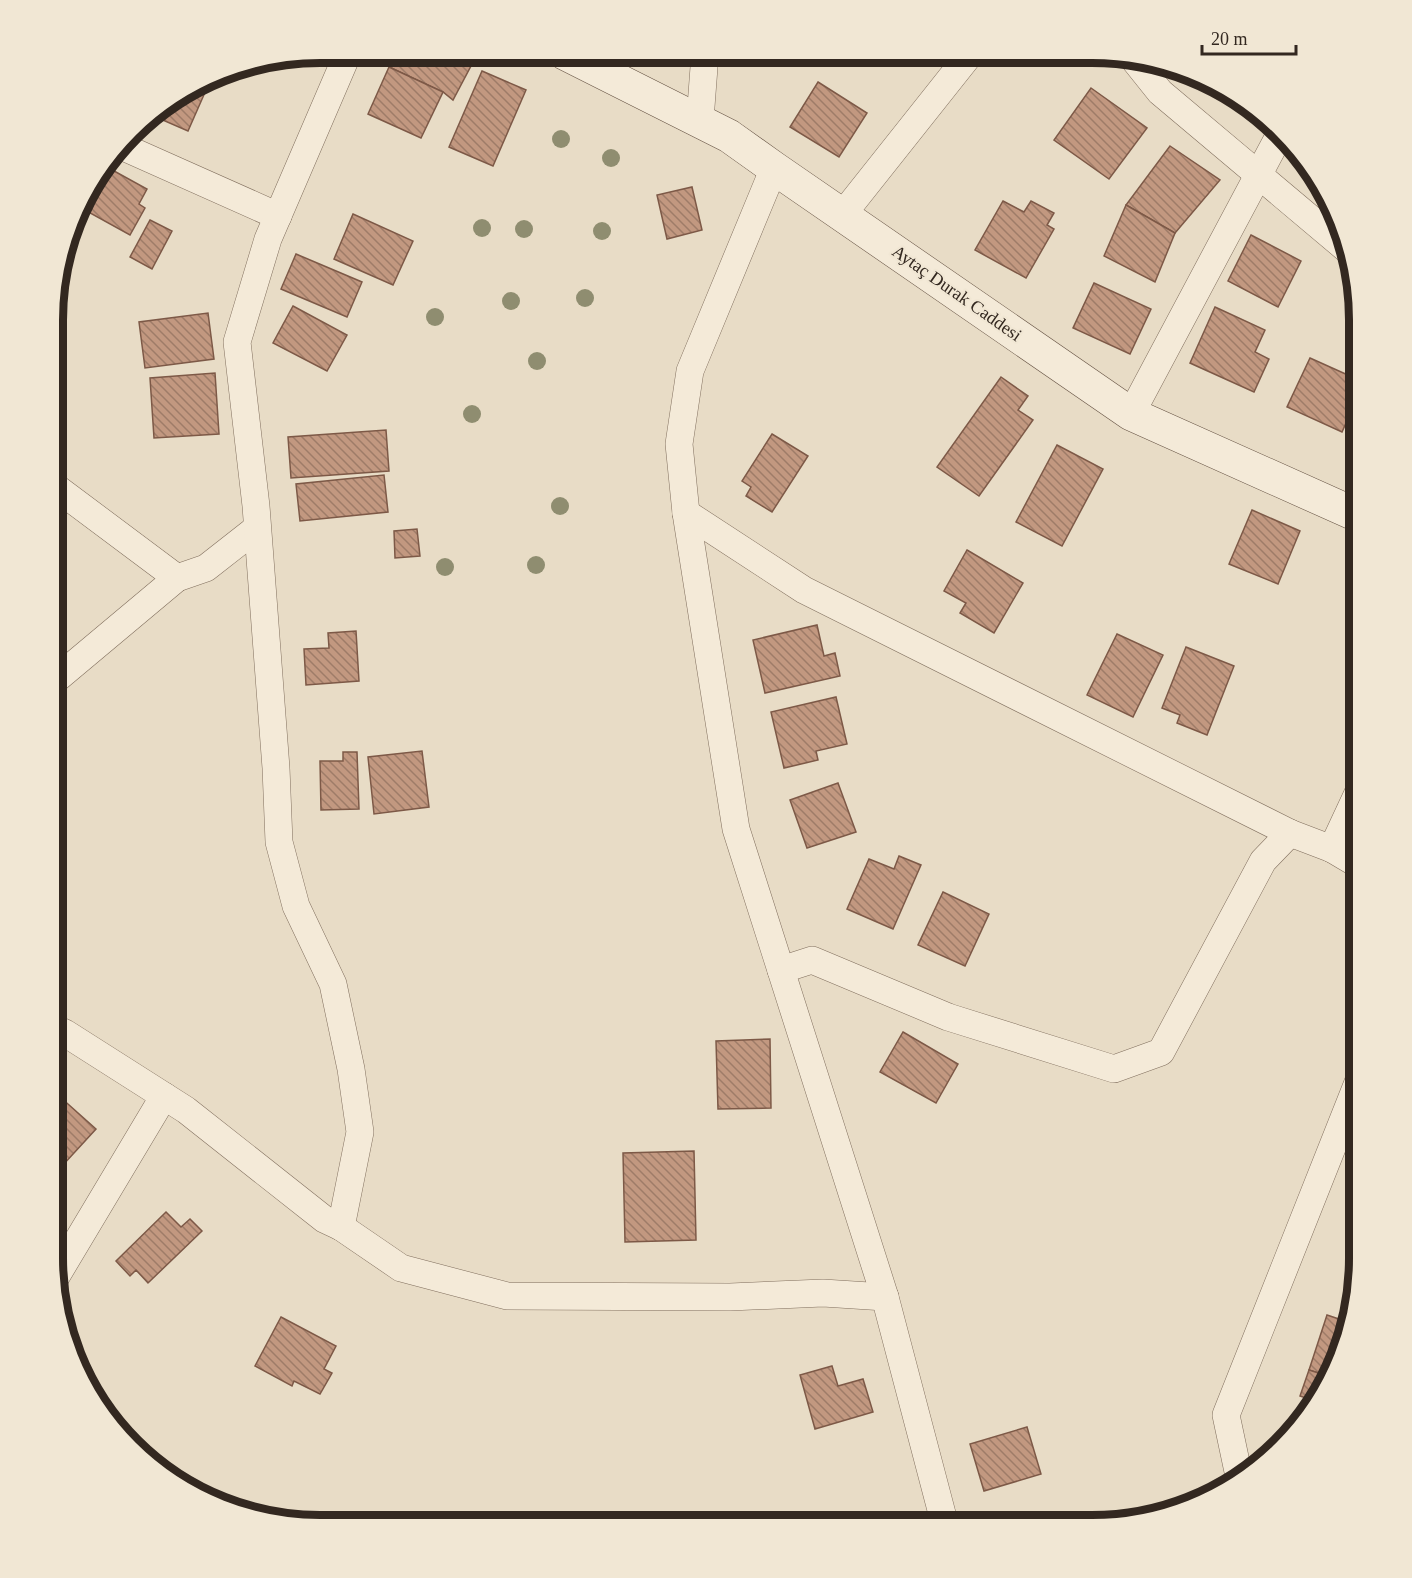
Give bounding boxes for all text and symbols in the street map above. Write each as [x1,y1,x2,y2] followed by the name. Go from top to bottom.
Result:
[1202,18,1296,56] scale bar
[1211,29,1248,49] text: 20 m
[888,241,1026,345] street label: Aytaç Durak Caddesi

